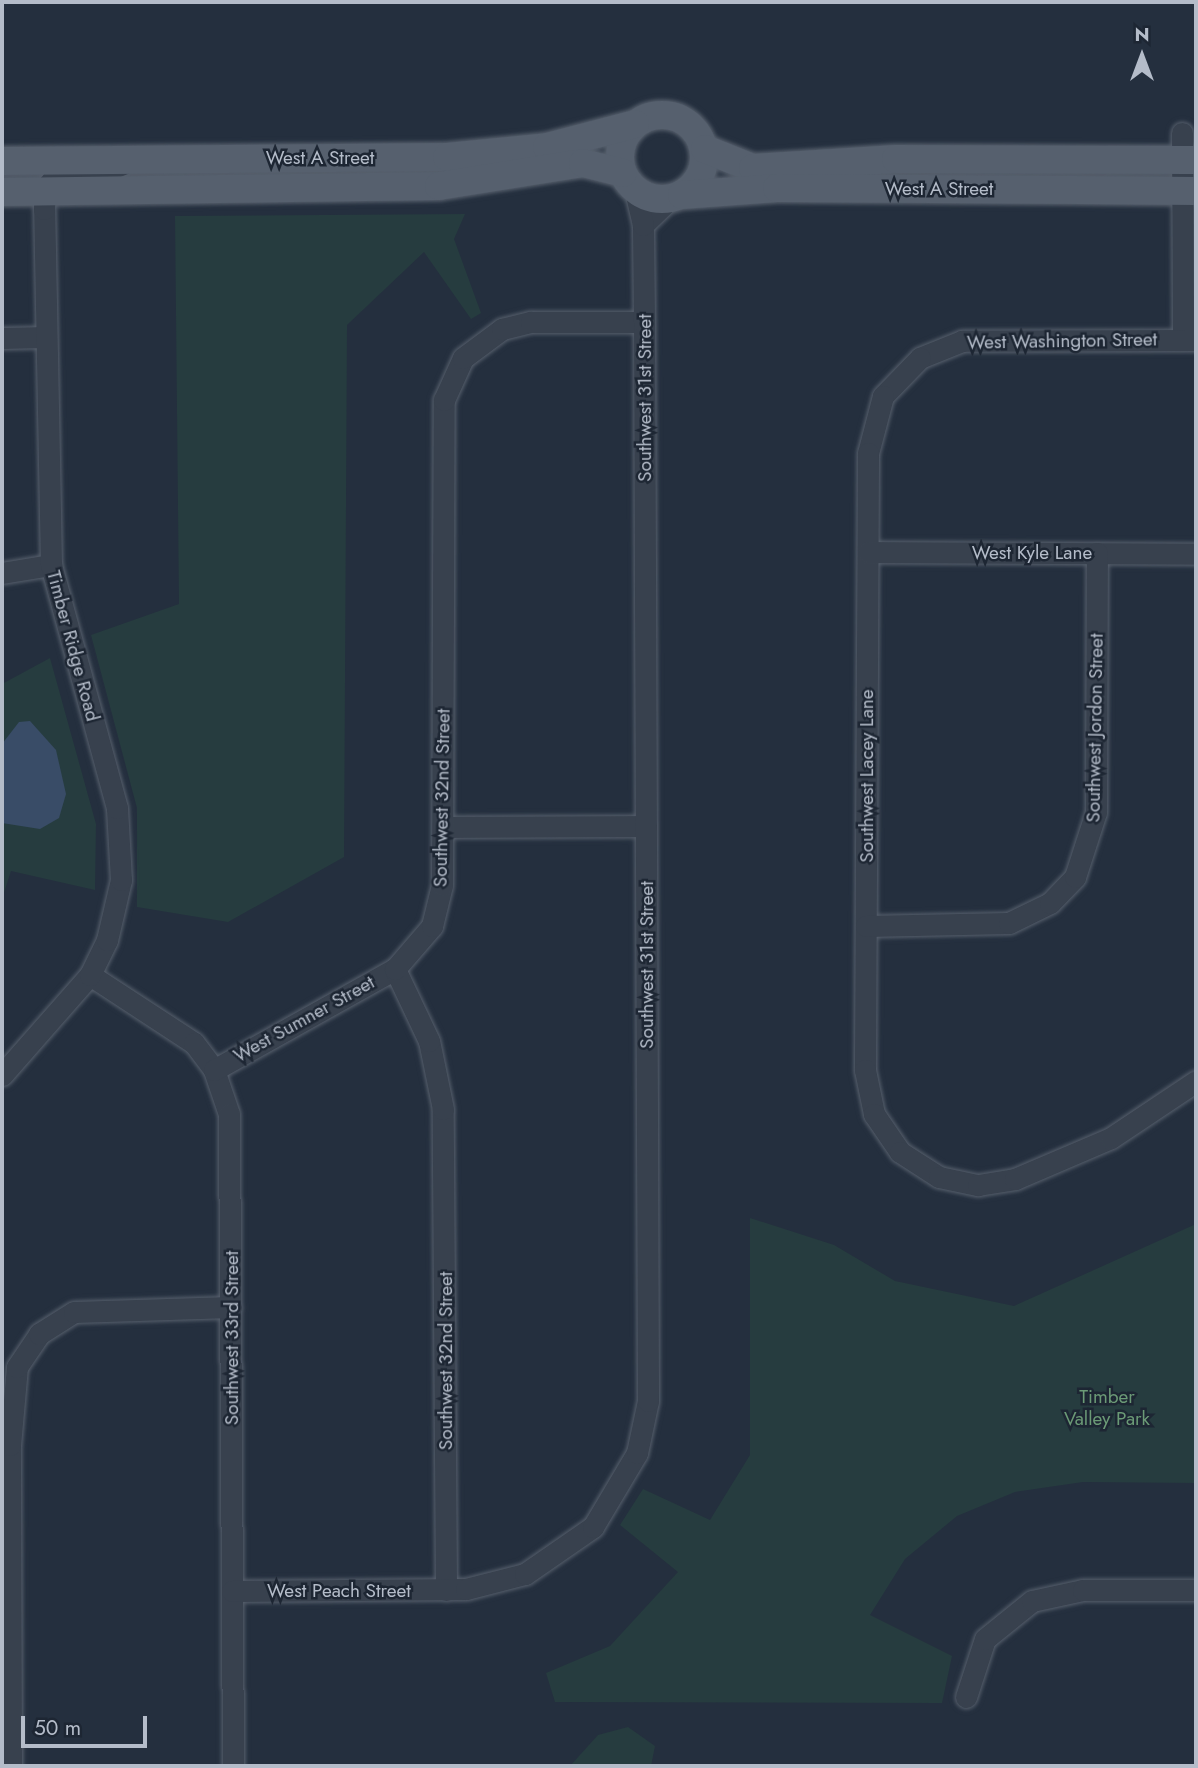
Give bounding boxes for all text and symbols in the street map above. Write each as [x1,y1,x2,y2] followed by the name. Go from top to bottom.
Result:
[1107,21,1177,91] north arrow
[1134,21,1150,48] text: N
[266,147,374,169] street label: West A Street
[885,178,993,200] street label: West A Street
[634,314,656,482] street label: Southwest 31st Street
[967,328,1157,354] street label: West Washington Street
[972,542,1092,564] street label: West Kyle Lane
[42,568,104,724] street label: Timber Ridge Road
[1082,633,1108,823] street label: Southwest Jordon Street
[856,689,878,863] street label: Southwest Lacey Lane
[429,709,455,887] street label: Southwest 32nd Street
[636,881,658,1049] street label: Southwest 31st Street
[230,971,378,1067] street label: West Sumner Street
[221,1251,243,1425] street label: Southwest 33rd Street
[435,1272,457,1450] street label: Southwest 32nd Street
[1064,1386,1150,1430] park label: Timber Valley Park
[267,1580,411,1602] street label: West Peach Street
[24,1702,150,1746] scale bar
[34,1713,81,1743] text: 50 m

